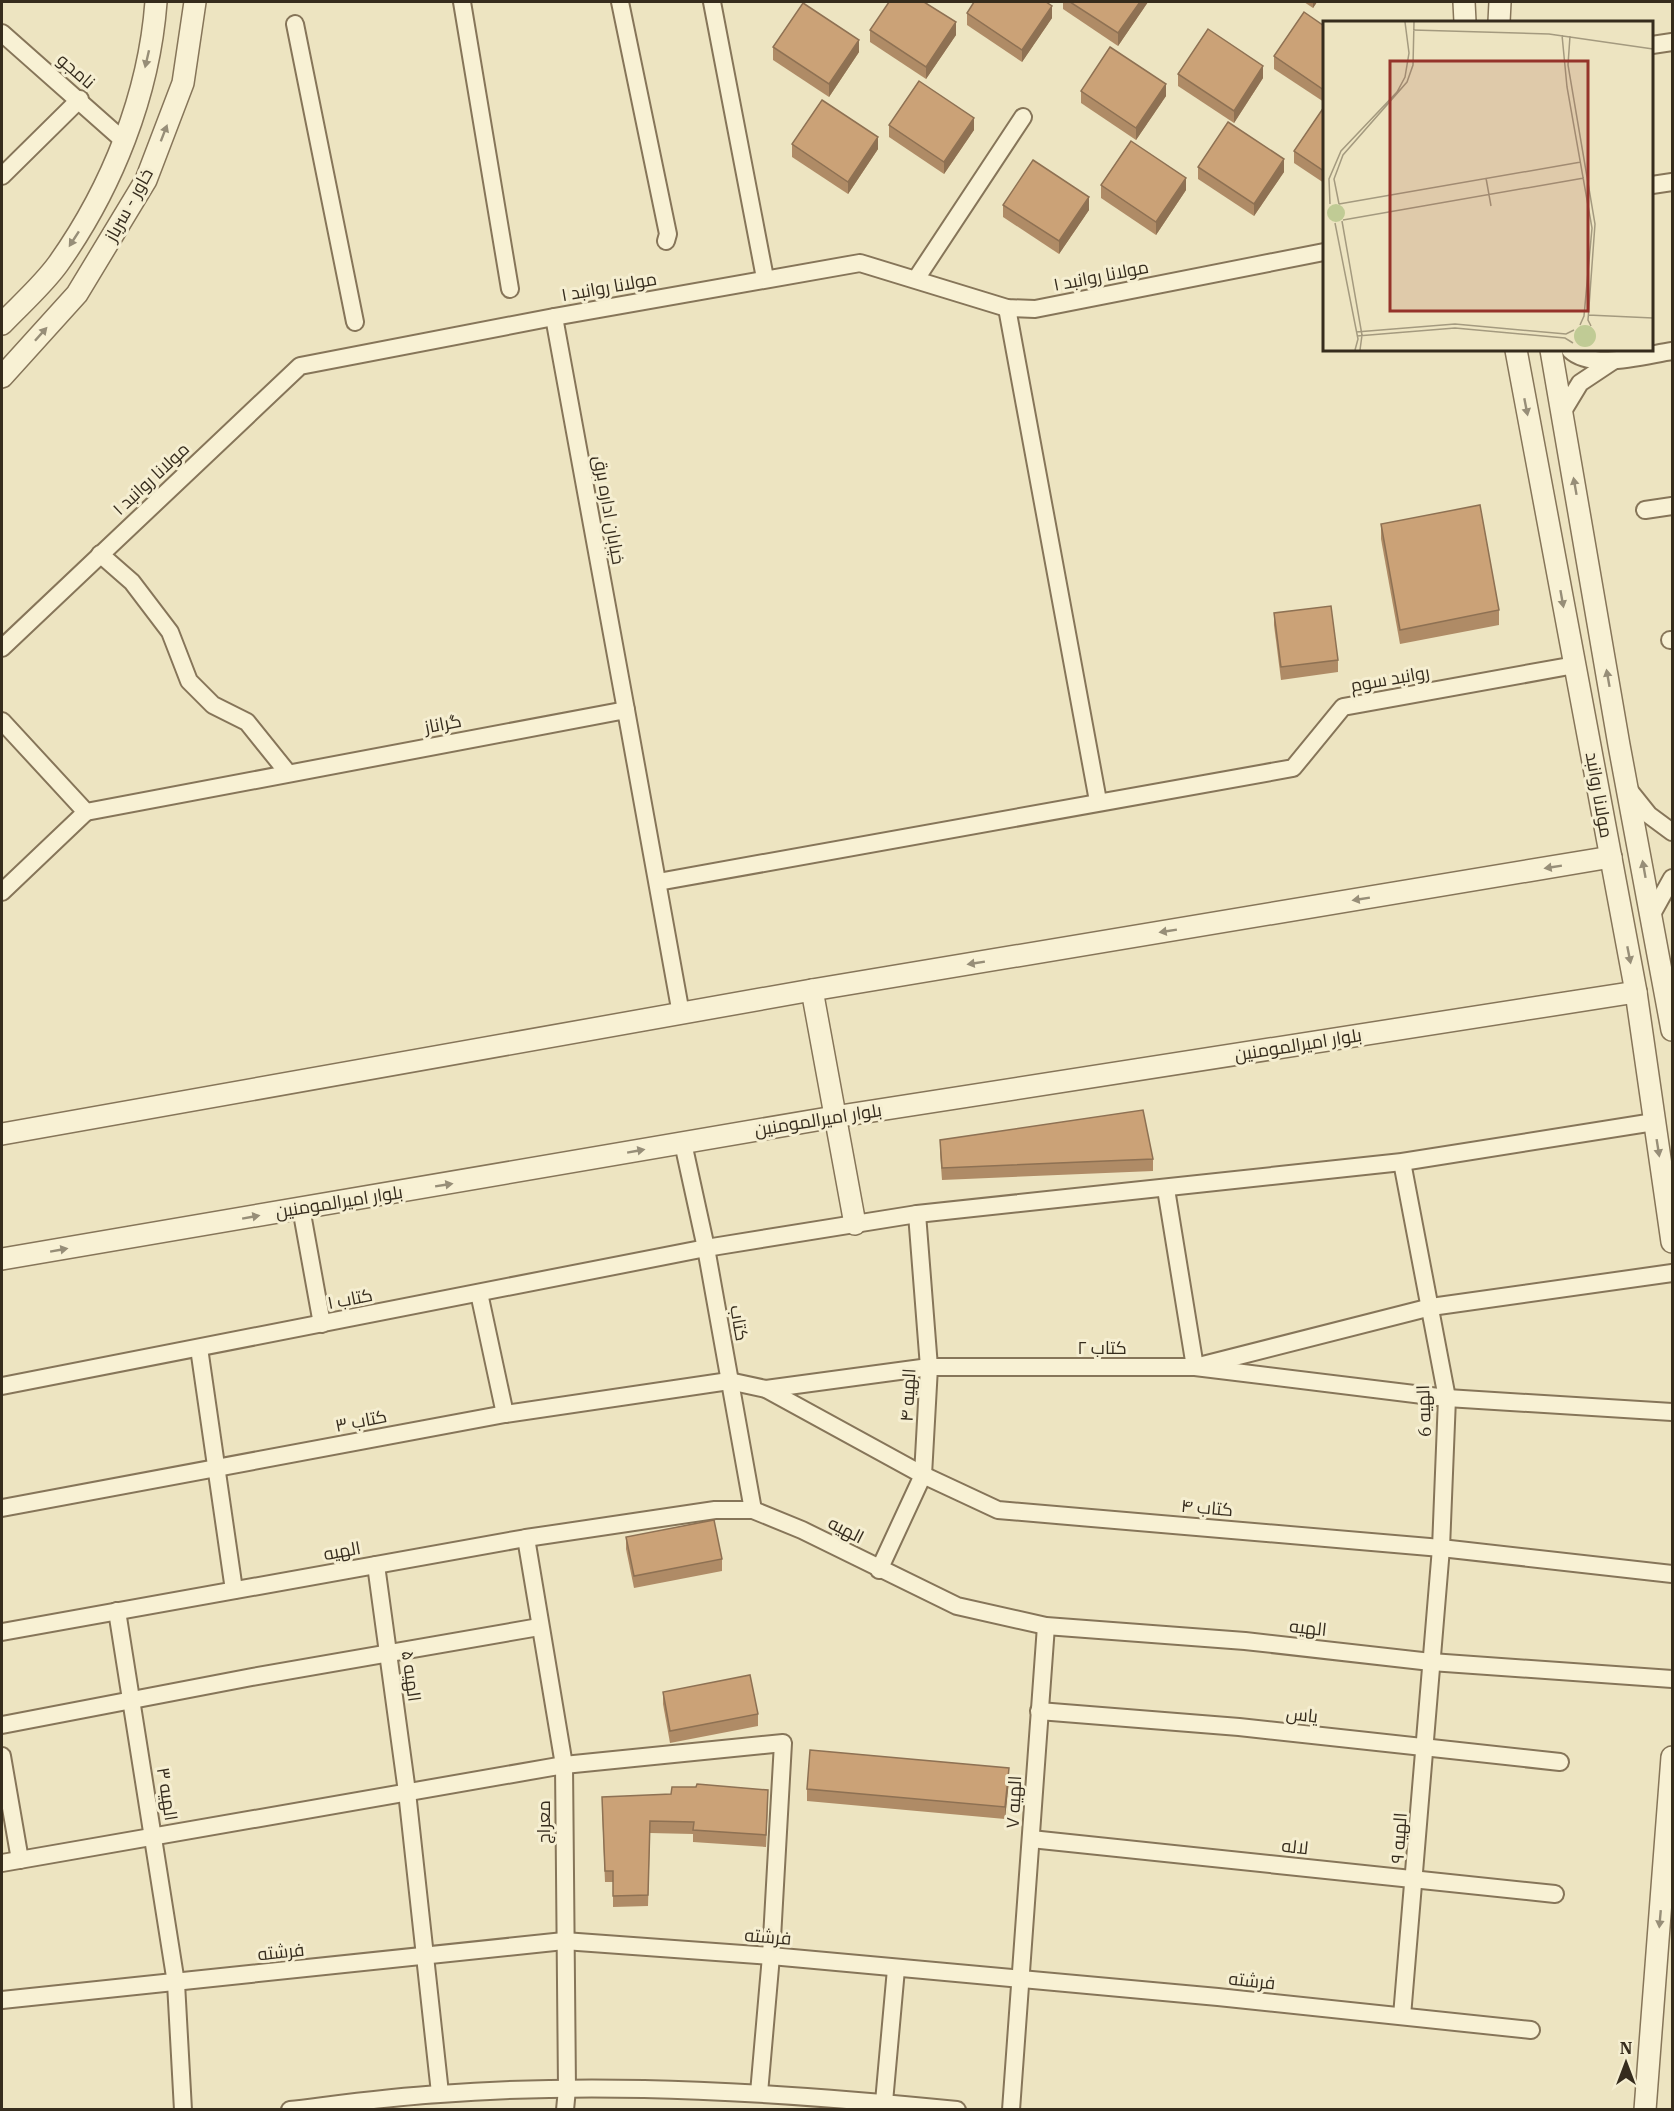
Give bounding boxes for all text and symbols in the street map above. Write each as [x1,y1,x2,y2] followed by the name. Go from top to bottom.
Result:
[1323,21,1653,351] inset map
[53,48,100,93] street label: نامجو
[142,50,152,68] one-way arrow
[159,124,169,142] one-way arrow
[99,164,158,246] street label: خاور - سرباز
[69,230,80,247] one-way arrow
[1051,255,1151,296] street label: مولانا روانبد ۱
[559,267,659,306] street label: مولانا روانبد ۱
[34,327,47,342] one-way arrow
[1522,398,1531,417] one-way arrow
[107,437,194,520] street label: مولانا روانبد ۱
[588,454,630,566] street label: خیابان اداره برق
[1571,476,1580,495] one-way arrow
[1558,589,1567,608] one-way arrow
[1349,660,1431,698] street label: روانبد سوم
[1603,668,1612,687] one-way arrow
[421,709,463,739] street label: گراناز
[1581,750,1618,840] street label: مولانا روانبد
[1639,860,1648,879] one-way arrow
[1543,862,1562,871] one-way arrow
[1351,895,1370,904] one-way arrow
[1159,927,1178,936] one-way arrow
[1625,946,1634,965] one-way arrow
[966,959,985,968] one-way arrow
[1233,1023,1363,1066] street label: بلوار امیرالمومنین
[753,1098,883,1141] street label: بلوار امیرالمومنین
[1654,1139,1663,1158] one-way arrow
[626,1146,645,1155] one-way arrow
[274,1180,404,1223] street label: بلوار امیرالمومنین
[434,1180,453,1189] one-way arrow
[242,1212,261,1221] one-way arrow
[50,1245,69,1254] one-way arrow
[325,1283,375,1314] street label: کتاب ۱
[725,1303,754,1343] street label: کتاب
[1077,1336,1127,1359] street label: کتاب ۲
[895,1368,920,1422] street label: الهیه ۴
[1411,1384,1436,1438] street label: الهیه 6
[333,1404,389,1437] street label: کتاب ۳
[1180,1494,1234,1521] street label: کتاب ۴
[824,1511,868,1548] street label: الهیه
[322,1536,362,1565] street label: الهیه
[1288,1614,1328,1641] street label: الهیه
[397,1649,426,1703] street label: الهیه ۵
[1285,1701,1319,1728] street label: یاس
[152,1766,183,1822] street label: الهیه ۳
[1001,1775,1026,1829] street label: الهیه ۷
[532,1800,556,1844] street label: معراج
[1385,1812,1412,1864] street label: الهیه ۹
[1280,1834,1310,1859] street label: لاله
[1655,1910,1664,1929] one-way arrow
[744,1923,792,1950] street label: فرشته
[256,1938,305,1965] street label: فرشته
[1228,1967,1277,1994] street label: فرشته
[1596,2033,1656,2093] north arrow
[1620,2038,1632,2058] text: N

